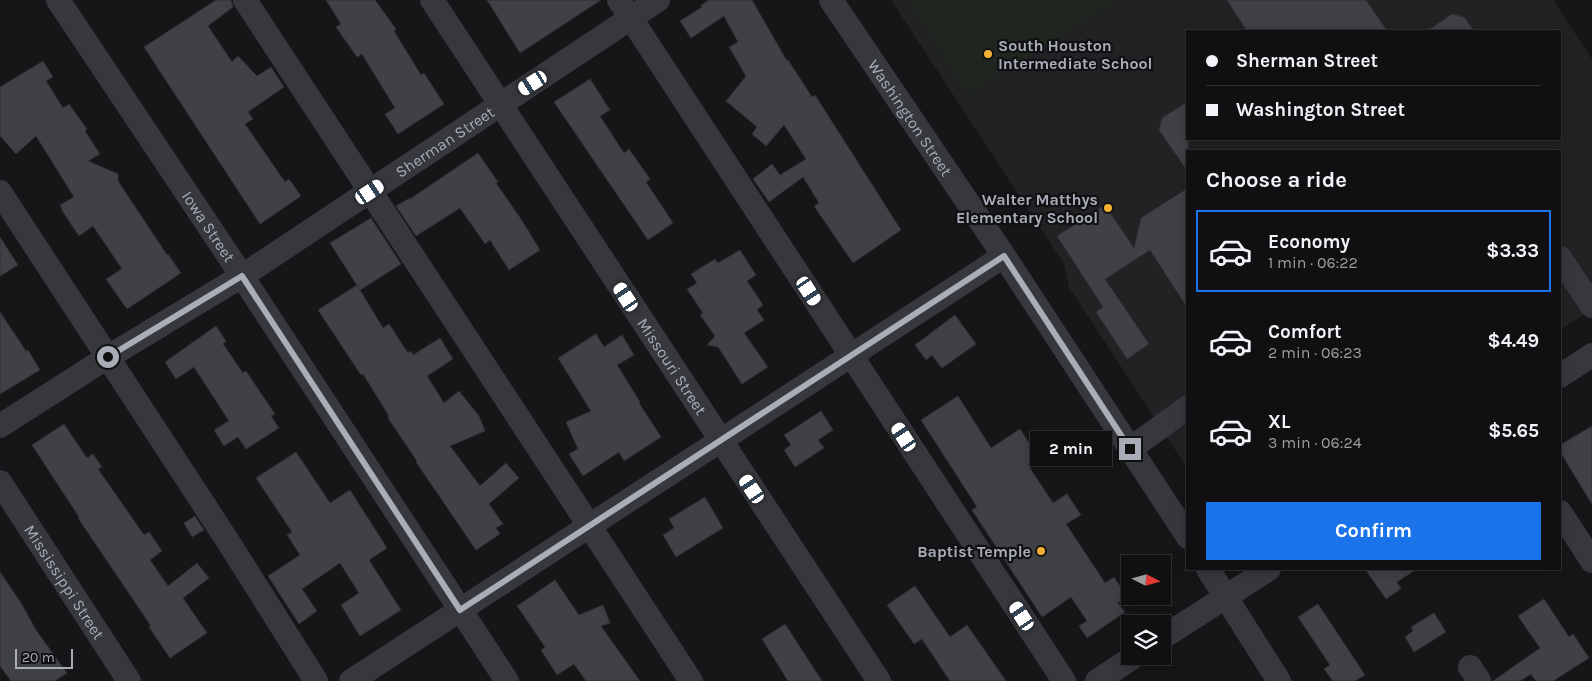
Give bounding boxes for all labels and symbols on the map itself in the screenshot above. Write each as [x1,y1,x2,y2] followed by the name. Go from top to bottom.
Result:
[998,36,1152,73] place label: South Houston Intermediate School
[982,48,994,60] marker: South Houston Intermediate School
[864,56,957,179] street label: Washington Street
[516,69,549,97] car
[392,102,498,181] street label: Sherman Street
[353,177,386,207] car
[178,187,239,265] street label: Iowa Street
[956,190,1098,227] place label: Walter Matthys Elementary School
[1102,202,1114,214] marker: Walter Matthys Elementary School
[794,274,823,308] car
[611,280,640,314] car
[634,314,711,418] street label: Missouri Street
[97,346,119,368] route start
[889,420,918,454] car
[1030,432,1112,466] callout: 2 min
[1119,438,1141,460] route end
[737,472,766,506] car
[21,521,109,643] street label: Mississippi Street
[917,542,1031,561] place label: Baptist Temple
[1035,545,1047,557] marker: Baptist Temple
[1121,555,1171,605] north arrow
[1007,599,1036,633] car
[15,646,72,669] scale bar

